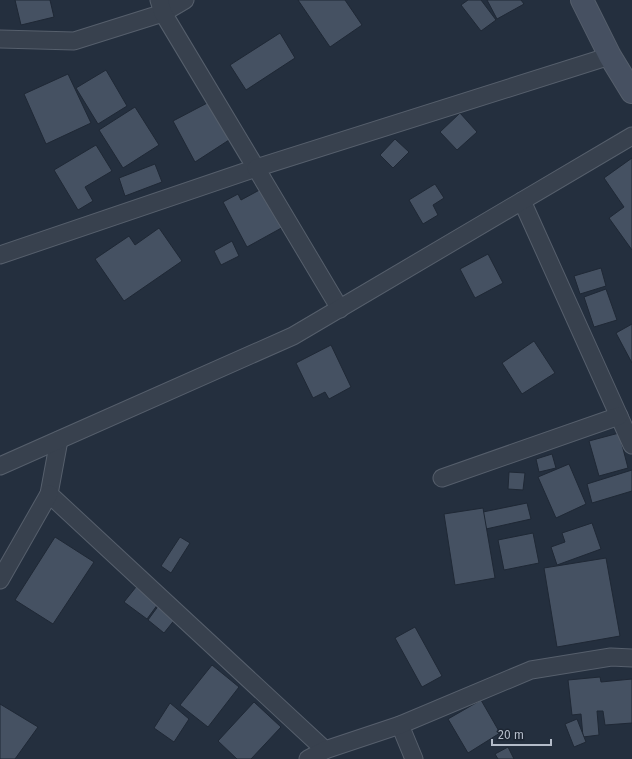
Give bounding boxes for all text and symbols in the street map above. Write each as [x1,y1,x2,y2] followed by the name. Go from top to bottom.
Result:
[492,721,551,747] scale bar
[498,728,524,742] text: 20 m

